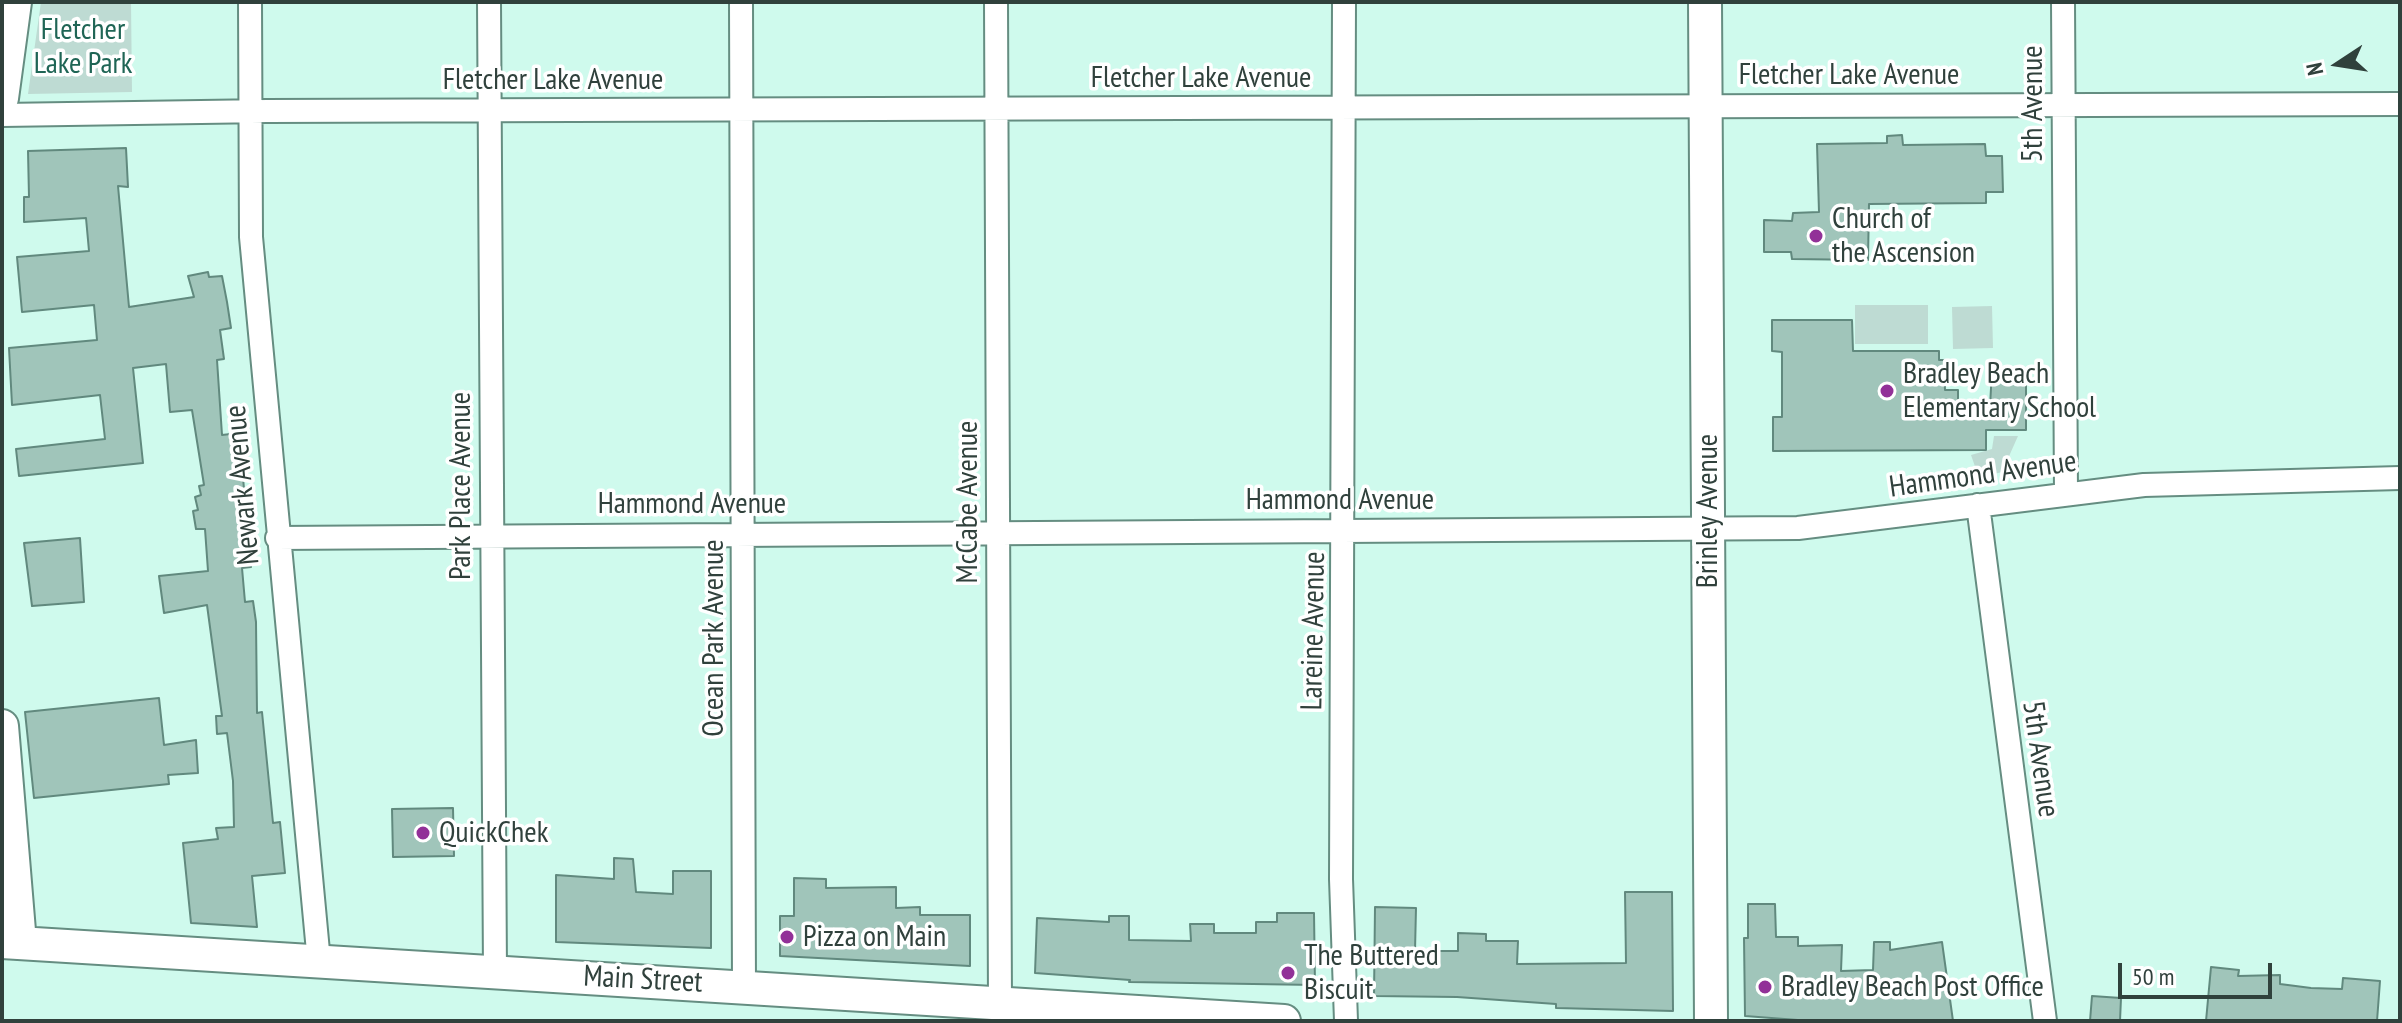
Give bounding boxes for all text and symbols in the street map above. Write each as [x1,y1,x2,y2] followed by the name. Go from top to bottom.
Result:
[34,12,132,82] park label: Fletcher Lake Park
[2298,24,2378,104] north arrow
[2015,45,2051,163] street label: 5th Avenue
[1739,57,1959,93] street label: Fletcher Lake Avenue
[1091,60,1311,96] street label: Fletcher Lake Avenue
[2300,60,2329,78] text: N
[443,62,663,98] street label: Fletcher Lake Avenue
[1832,201,1975,272] place label: Church of the Ascension
[1807,227,1825,245] marker: Church of the Ascension
[1903,356,2096,426] place label: Bradley Beach Elementary School
[1878,382,1896,400] marker: Bradley Beach Elementary School
[443,392,479,580] street label: Park Place Avenue
[218,404,268,566] street label: Newark Avenue
[950,421,986,583] street label: McCabe Avenue
[1690,434,1726,588] street label: Brinley Avenue
[1887,444,2079,506] street label: Hammond Avenue
[1246,482,1434,518] street label: Hammond Avenue
[598,486,786,522] street label: Hammond Avenue
[696,539,732,737] street label: Ocean Park Avenue
[1295,551,1333,711] street label: Lareine Avenue
[2014,698,2066,820] street label: 5th Avenue
[439,815,548,851] place label: QuickChek
[414,824,432,842] marker: QuickChek
[803,919,946,955] place label: Pizza on Main
[778,928,796,946] marker: Pizza on Main
[1304,938,1439,1008] place label: The Buttered Biscuit
[2122,947,2276,997] scale bar
[583,959,703,1001] street label: Main Street
[2132,961,2174,992] text: 50 m
[1279,964,1297,982] marker: The Buttered Biscuit
[1781,969,2044,1005] place label: Bradley Beach Post Office
[1756,978,1774,996] marker: Bradley Beach Post Office

